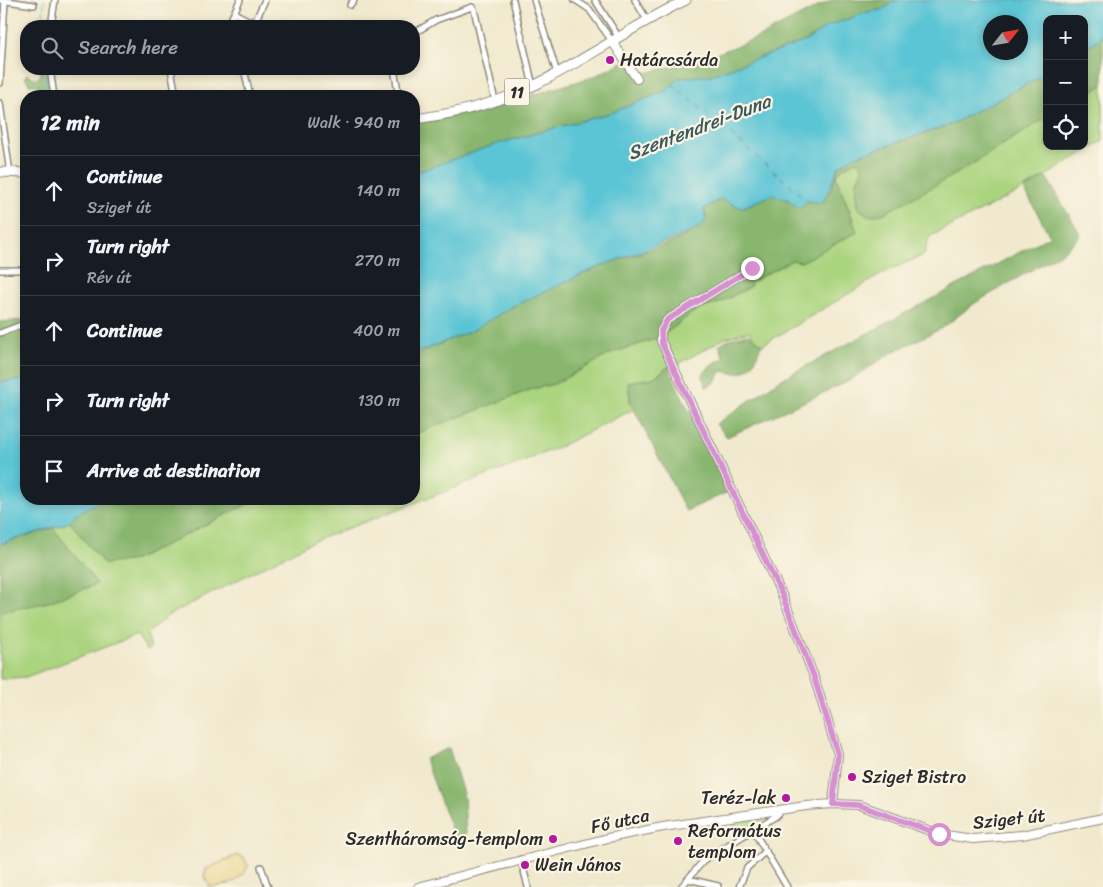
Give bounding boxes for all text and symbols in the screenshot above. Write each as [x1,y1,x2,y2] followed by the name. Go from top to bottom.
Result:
[983,15,1028,60] north arrow
[1043,15,1088,150] map controls
[1043,15,1088,60] button: +
[20,20,420,75] search box
[78,31,178,64] text: Search here
[38,34,66,62] icon: search
[620,44,718,76] place label: Határcsárda
[604,54,616,66] marker: Határcsárda
[1043,60,1088,105] button: −
[504,78,530,105] road number: 11
[623,84,777,169] water label: Szentendrei-Duna
[40,104,100,142] text: 12 min
[1043,105,1088,150] button: locate
[308,108,400,137] text: Walk · 940 m
[87,160,163,193] text: Continue
[357,176,400,205] text: 140 m
[40,177,68,205] icon: ahead
[87,193,152,222] text: Sziget út
[87,230,169,263] text: Turn right
[355,246,400,275] text: 270 m
[40,247,68,275] icon: right
[741,257,764,280] route end
[87,263,132,292] text: Rév út
[87,314,163,347] text: Continue
[353,316,400,345] text: 400 m
[40,317,68,345] icon: ahead
[87,384,169,417] text: Turn right
[358,386,400,415] text: 130 m
[40,387,68,415] icon: right
[87,454,260,487] text: Arrive at destination
[40,457,68,485] icon: arrive
[862,761,966,793] place label: Sziget Bistro
[846,771,858,783] marker: Sziget Bistro
[701,782,776,814] place label: Teréz-lak
[780,792,792,804] marker: Teréz-lak
[588,799,653,843] street label: Fő utca
[971,799,1047,839] street label: Sziget út
[688,815,782,868] place label: Református templom
[345,823,543,855] place label: Szentháromság-templom
[928,823,951,846] route start
[547,833,559,845] marker: Szentháromság-templom
[672,835,684,847] marker: Református templom
[535,849,622,881] place label: Wein János
[519,859,531,871] marker: Wein János

